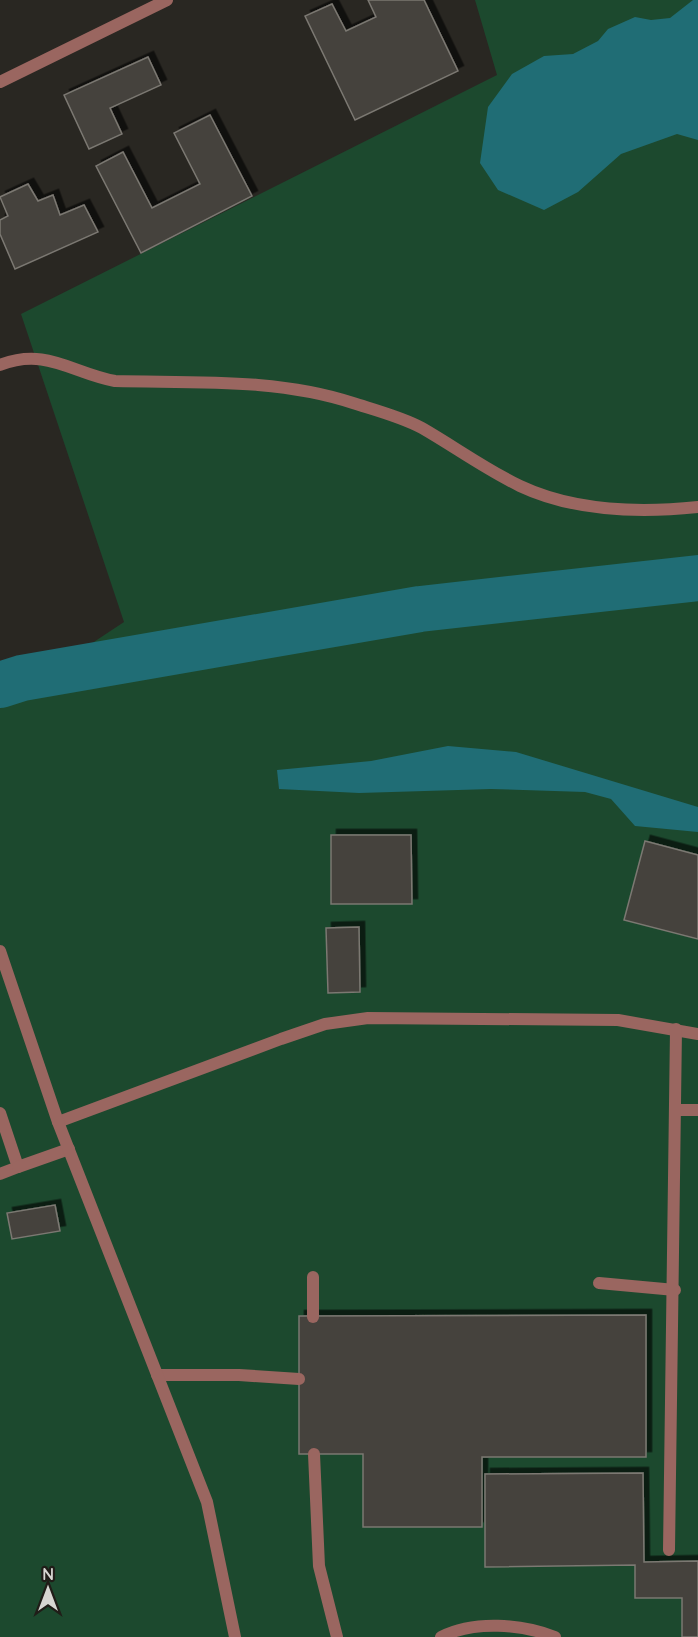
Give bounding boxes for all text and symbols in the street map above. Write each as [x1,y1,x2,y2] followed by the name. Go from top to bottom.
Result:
[18,1559,78,1619] north arrow
[42,1564,54,1584] text: N

